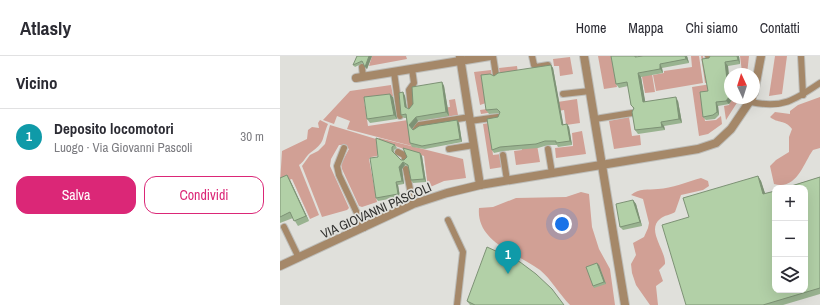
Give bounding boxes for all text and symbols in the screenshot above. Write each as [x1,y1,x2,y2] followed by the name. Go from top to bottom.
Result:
[20,15,71,41] text: Atlasly
[576,19,606,37] text: Home
[628,19,663,37] text: Mappa
[685,19,738,37] text: Chi siamo
[760,19,800,37] text: Contatti
[724,68,760,104] north arrow
[16,71,58,94] text: Vicino
[54,118,174,139] text: Deposito locomotori
[26,128,32,145] text: 1
[240,128,264,145] text: 30 m
[54,139,193,156] text: Luogo · Via Giovanni Pascoli
[16,176,136,214] button: Salva
[144,176,264,214] button: Condividi
[318,178,434,242] street label: VIA GIOVANNI PASCOLI
[772,185,808,293] map controls
[772,185,808,221] button: +
[552,214,572,234] your location
[772,221,808,257] button: −
[495,241,521,274] pin: 1
[772,257,808,293] button: layers

